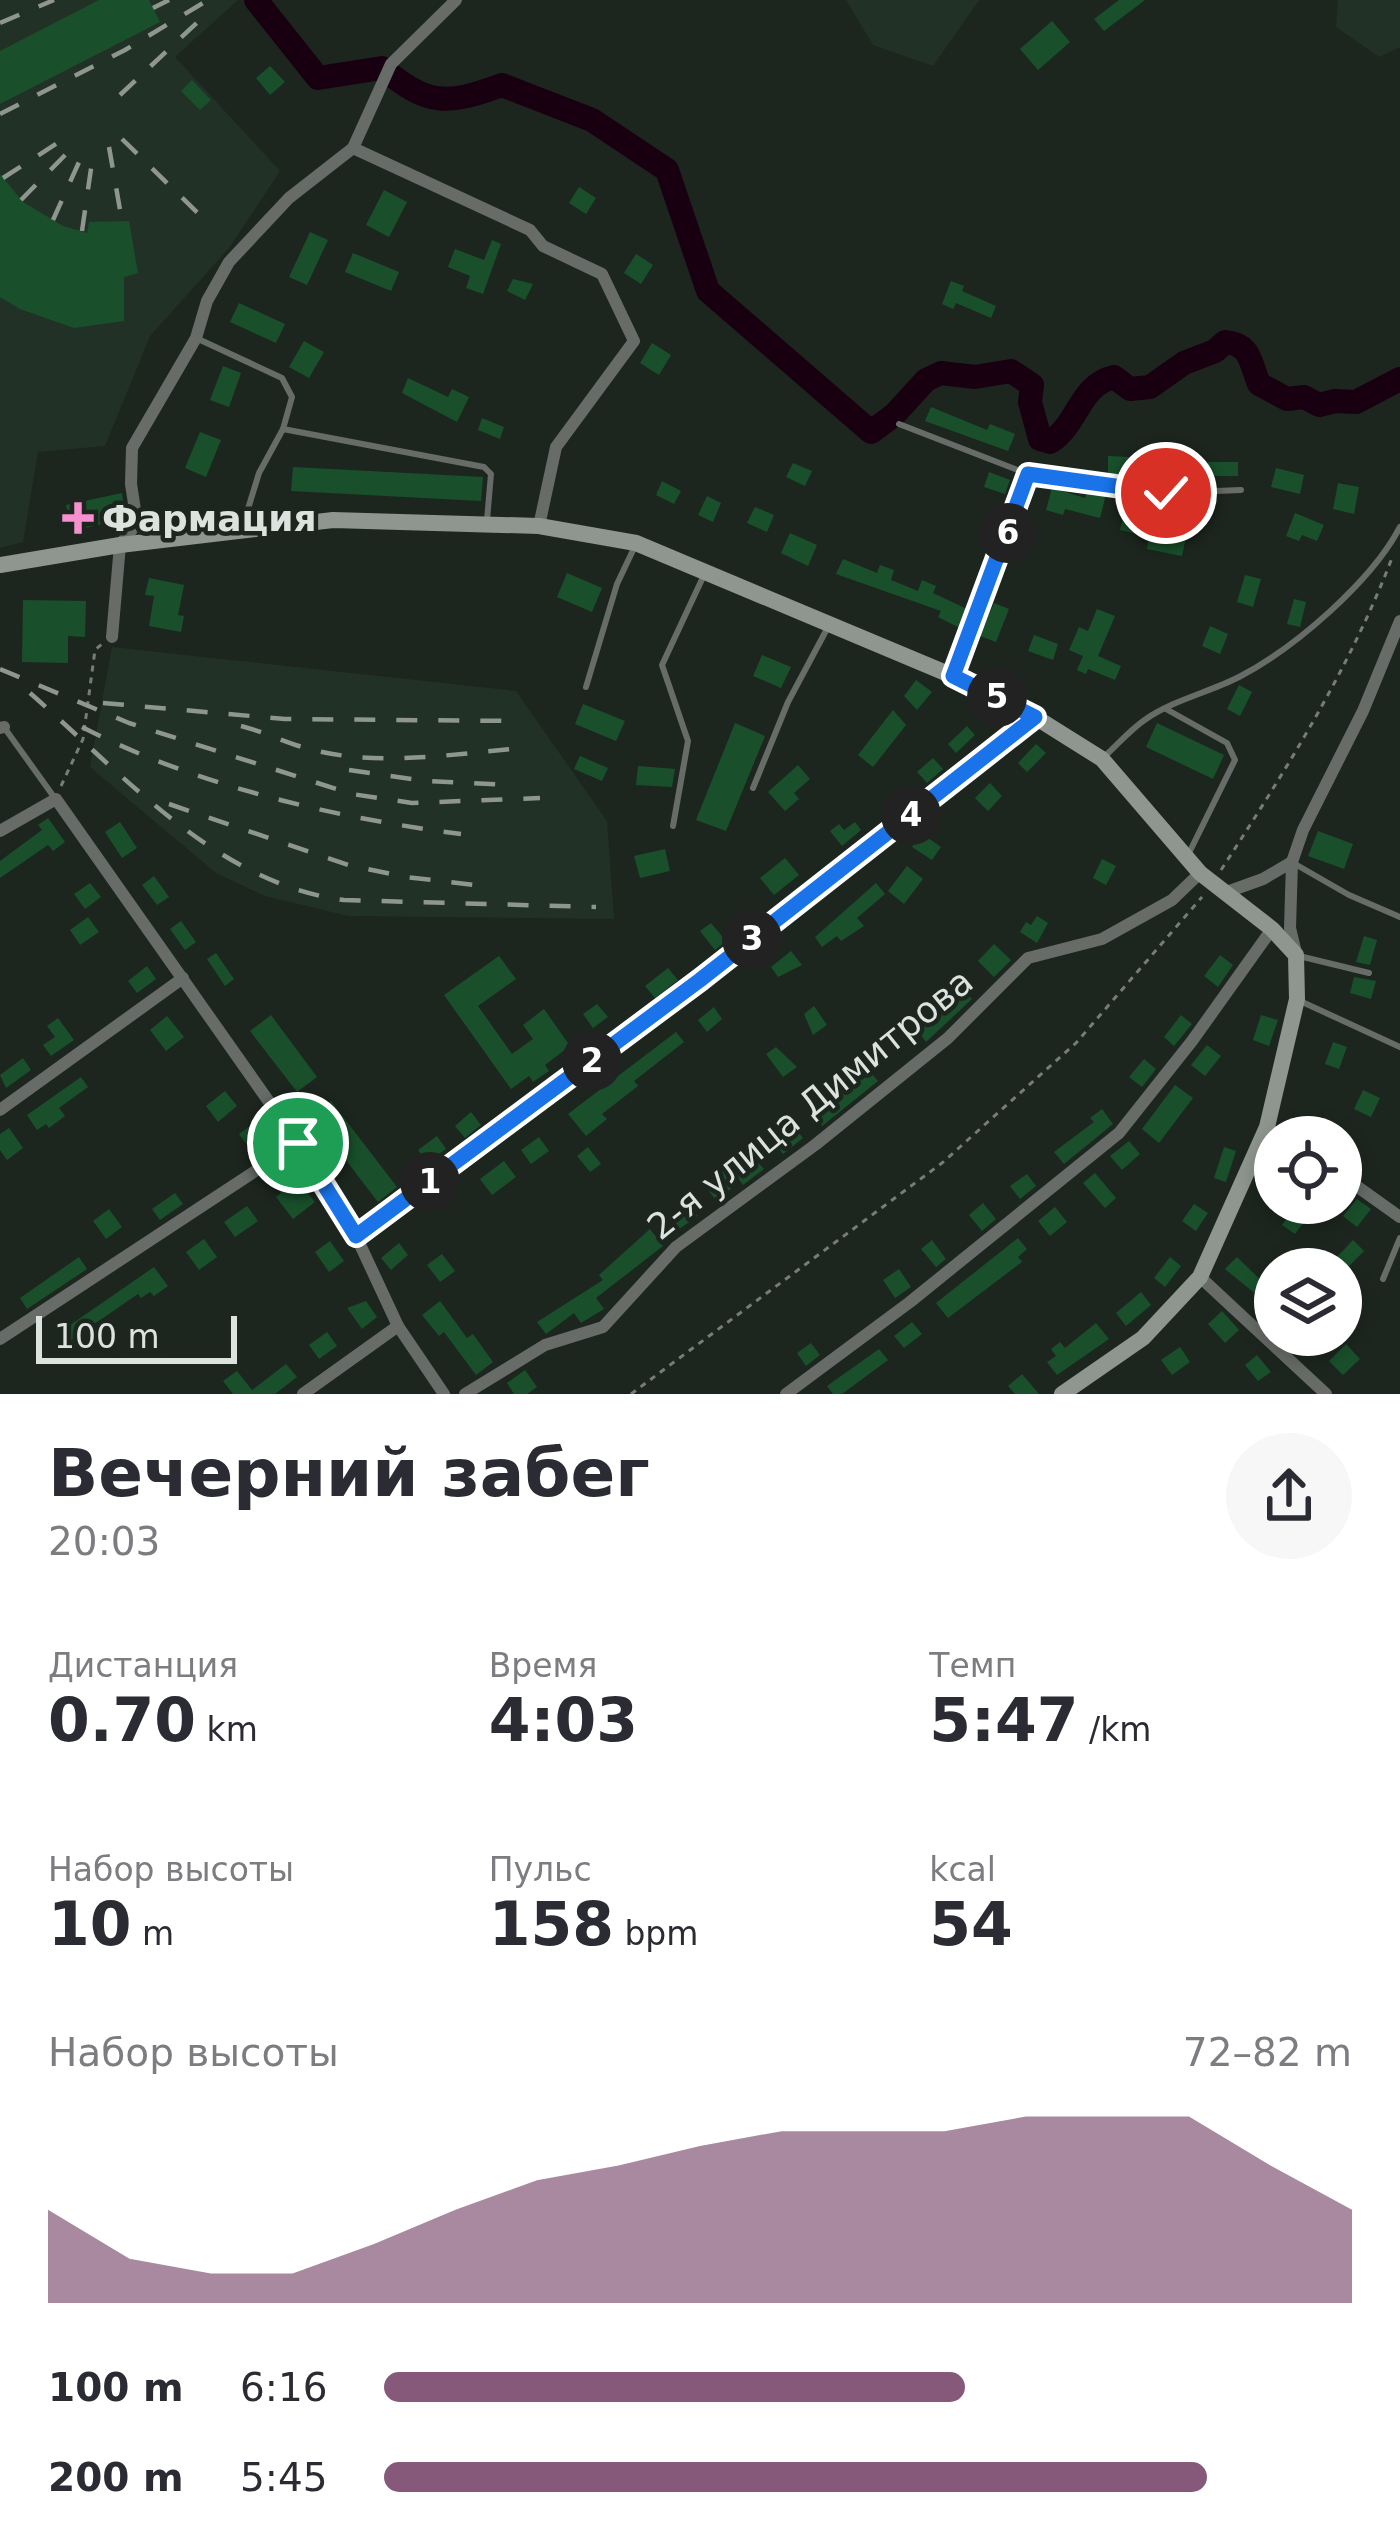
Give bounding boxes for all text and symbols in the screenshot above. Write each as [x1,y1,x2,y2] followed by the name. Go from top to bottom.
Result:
[1115,442,1217,544] pin
[1133,460,1199,526] icon: check
[102,498,317,539] place label: Фармация
[978,503,1038,563] pin: 6
[65,505,91,531] marker: Фармация
[997,513,1019,552] text: 6
[967,667,1027,727] pin: 5
[986,677,1008,716] text: 5
[881,785,941,845] pin: 4
[900,795,922,834] text: 4
[722,909,782,969] pin: 3
[741,919,763,958] text: 3
[639,960,981,1248] street label: 2-я улица Димитрова
[562,1031,622,1091] pin: 2
[581,1041,603,1080] text: 2
[247,1092,349,1194] pin
[265,1110,331,1176] icon: arrive
[1254,1116,1362,1356] map controls
[1254,1116,1362,1224] button: locate
[400,1152,460,1212] pin: 1
[419,1162,441,1201] text: 1
[1254,1248,1362,1356] button: layers
[36,1310,237,1363] scale bar
[54,1317,160,1356] text: 100 m
[1226,1433,1352,1559] button: share
[48,1435,650,1512] text: Вечерний забег
[48,1519,160,1564] text: 20:03
[48,1646,238,1685] text: Дистанция
[489,1646,597,1685] text: Время
[929,1646,1016,1685] text: Темп
[48,1685,196,1755] text: 0.70
[489,1685,638,1755] text: 4:03
[929,1685,1079,1755] text: 5:47
[196,1710,258,1749] text: km
[1079,1710,1151,1749] text: /km
[48,1850,294,1889] text: Набор высоты
[489,1850,592,1889] text: Пульс
[929,1850,996,1889] text: kcal
[48,1889,132,1959] text: 10
[489,1889,614,1959] text: 158
[929,1889,1013,1959] text: 54
[132,1914,174,1953] text: m
[614,1914,698,1953] text: bpm
[48,2030,339,2075] text: Набор высоты
[1183,2030,1352,2075] text: 72–82 m
[48,2365,184,2410] text: 100 m
[240,2365,328,2410] text: 6:16
[48,2455,184,2500] text: 200 m
[240,2455,328,2500] text: 5:45

